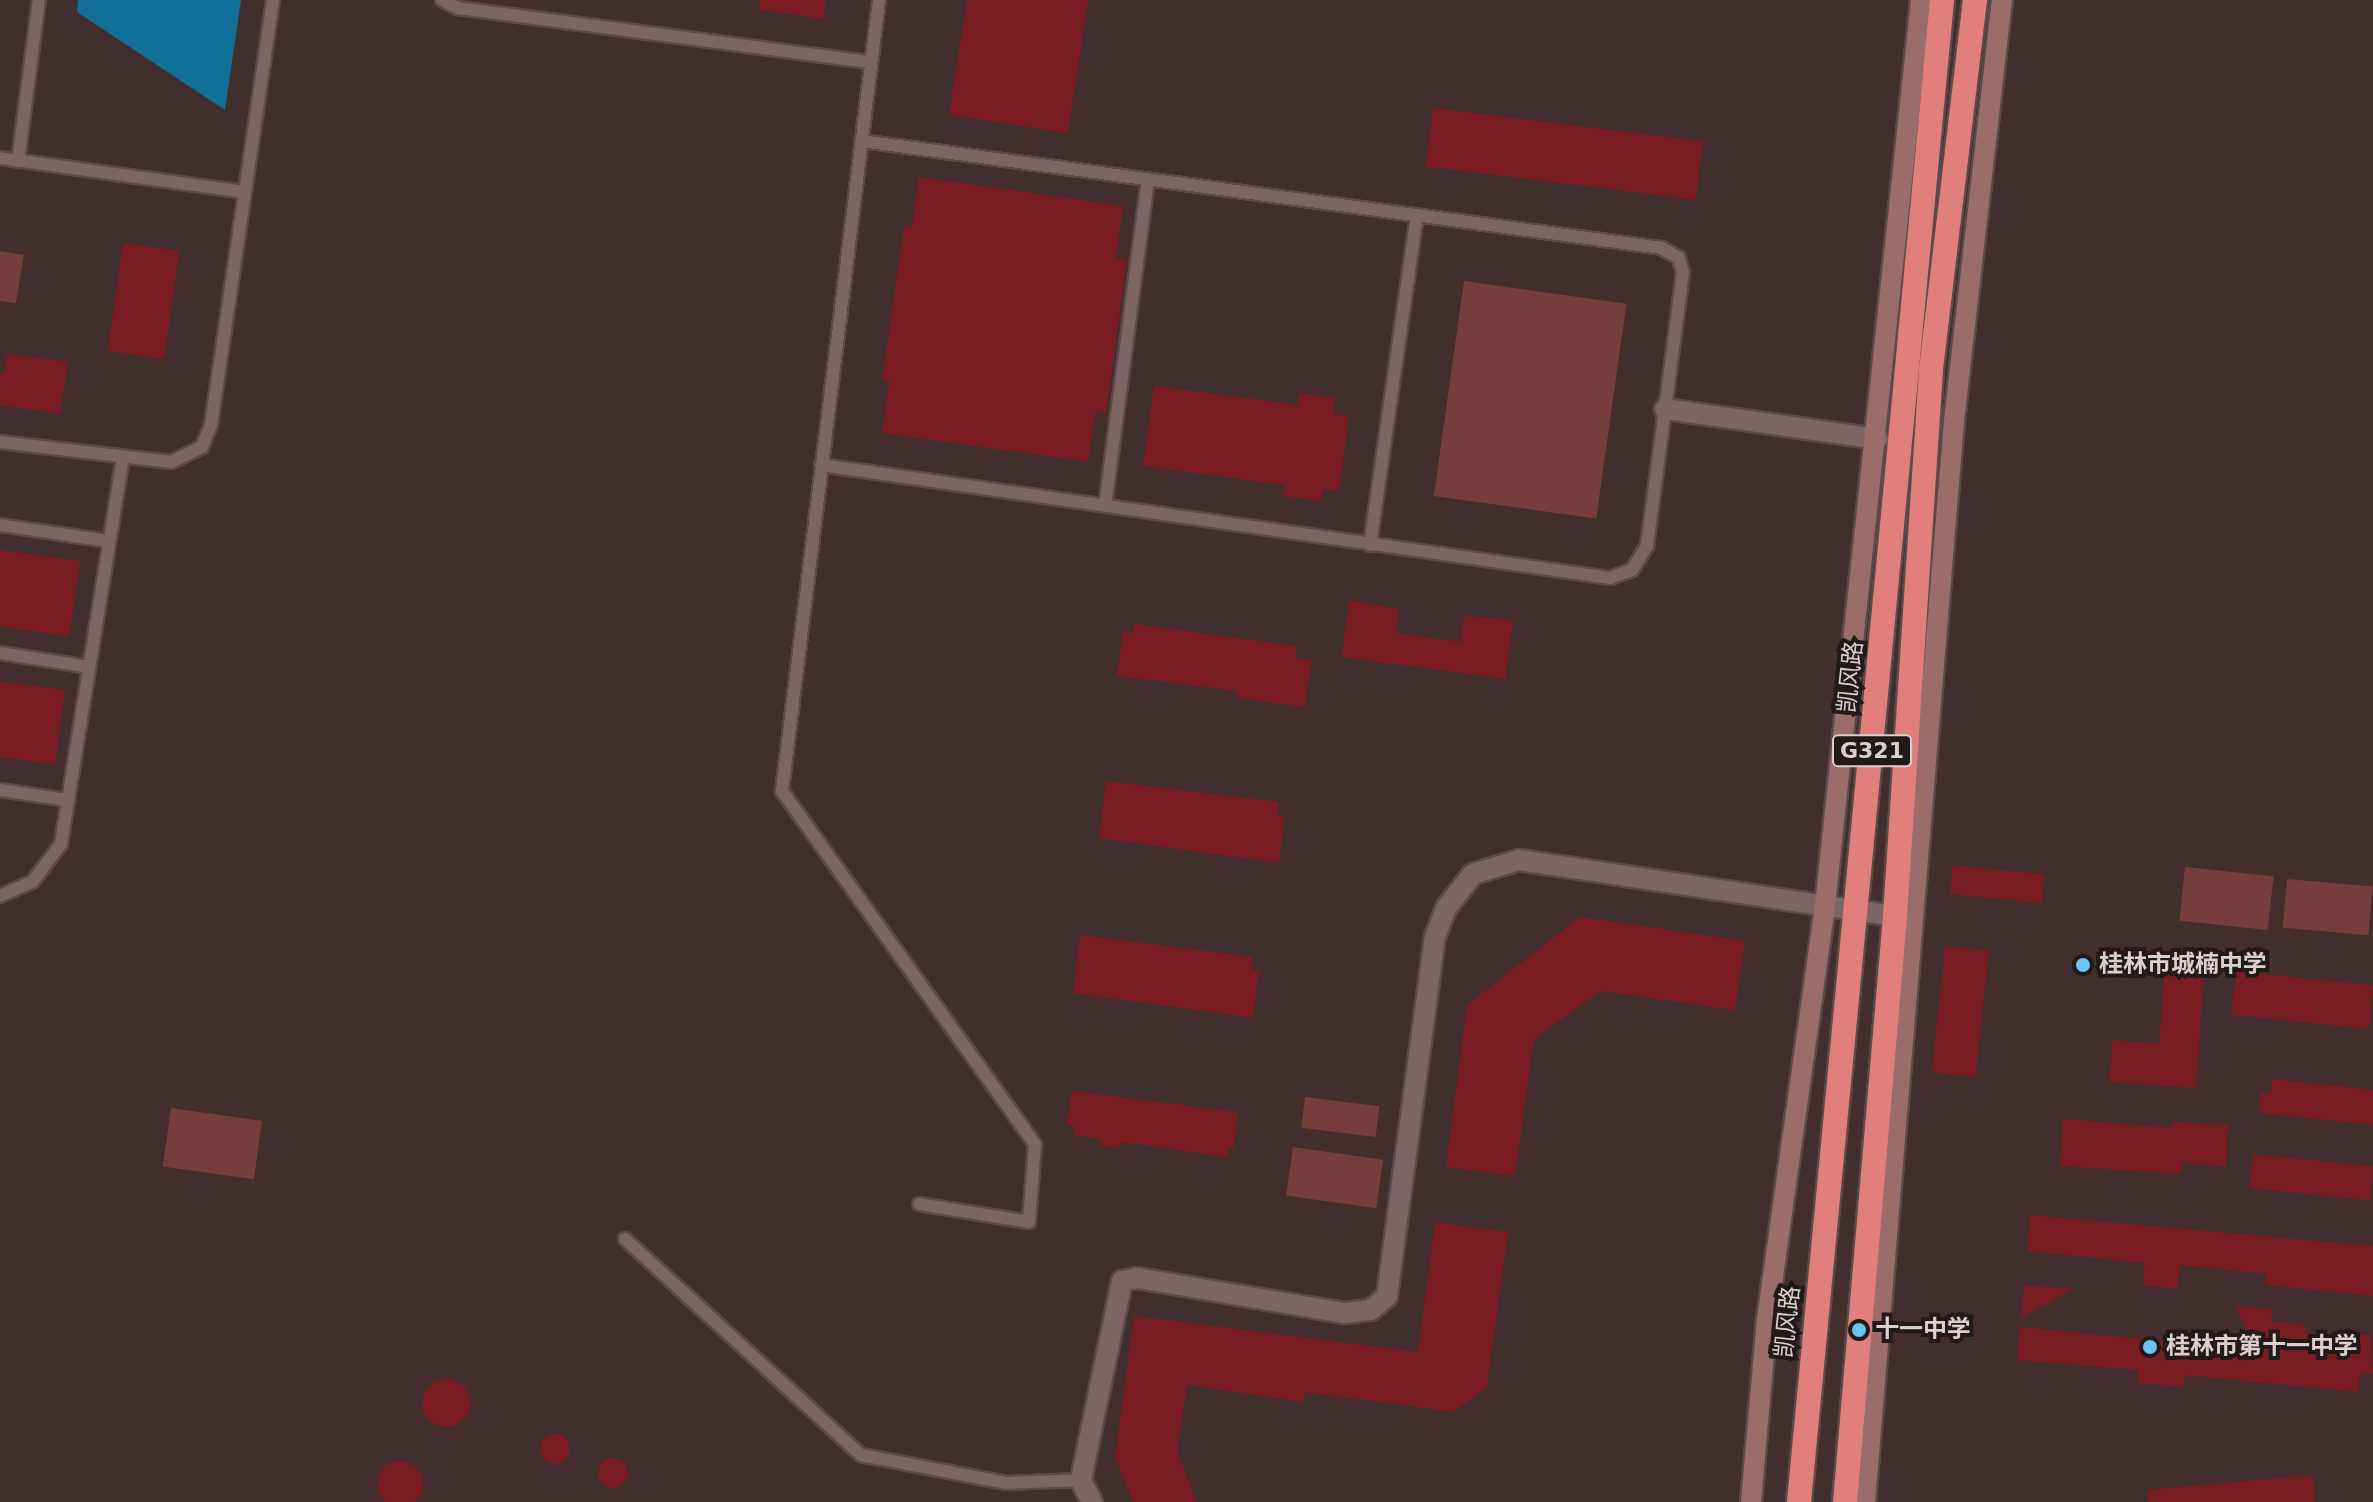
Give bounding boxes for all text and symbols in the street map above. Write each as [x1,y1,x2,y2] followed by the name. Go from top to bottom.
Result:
[1833,640,1869,714] street label: 凯风路
[1832,733,1912,769] road number: G321
[2099,951,2267,979] place label: 桂林市城楠中学
[2074,956,2092,974] marker: 桂林市城楠中学
[1770,1285,1806,1359] street label: 凯风路
[1875,1316,1971,1344] place label: 十一中学
[1850,1321,1868,1339] marker: 十一中学
[2166,1333,2358,1361] place label: 桂林市第十一中学
[2141,1338,2159,1356] marker: 桂林市第十一中学

